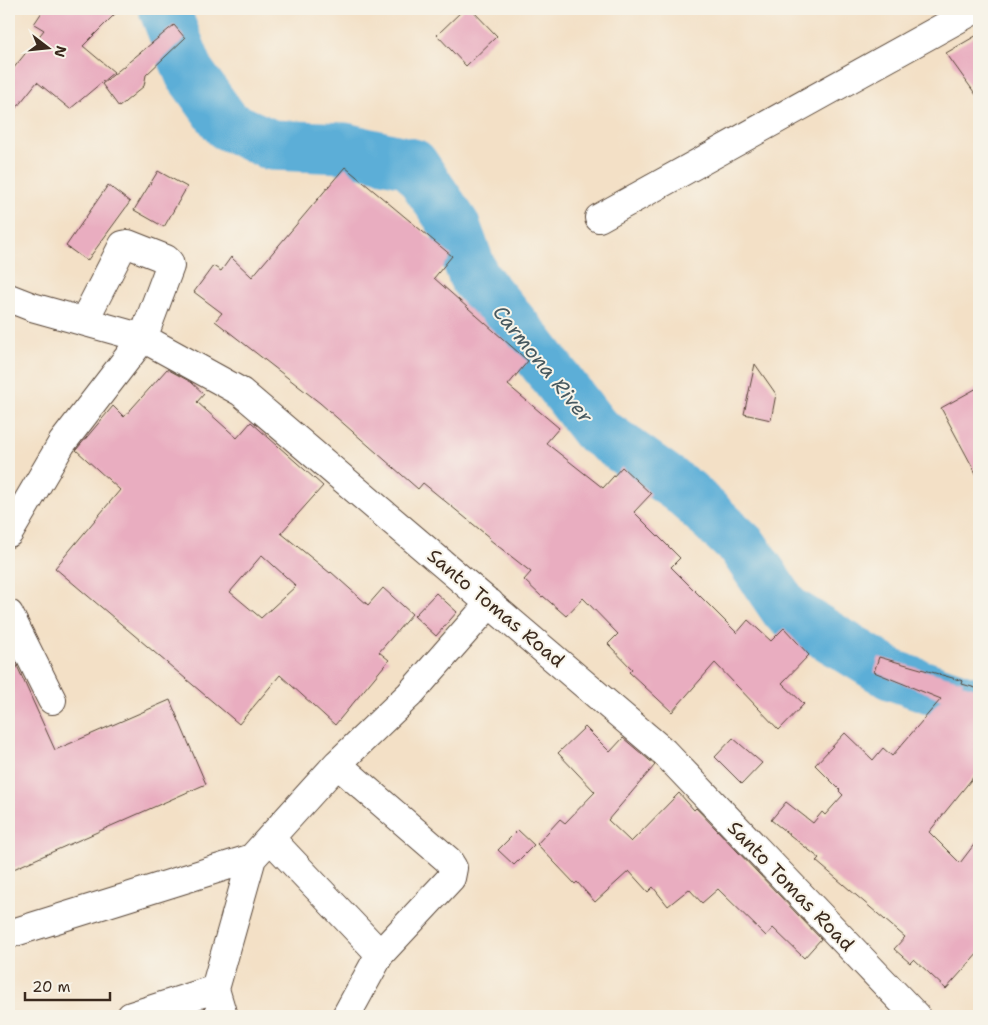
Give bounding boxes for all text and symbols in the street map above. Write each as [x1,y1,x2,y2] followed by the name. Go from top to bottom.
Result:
[22,22,72,72] north arrow
[50,44,71,59] text: N
[487,300,599,429] water label: Carmona River
[422,543,570,673] street label: Santo Tomas Road
[722,815,860,957] street label: Santo Tomas Road
[25,970,110,1002] scale bar
[32,977,71,997] text: 20 m

